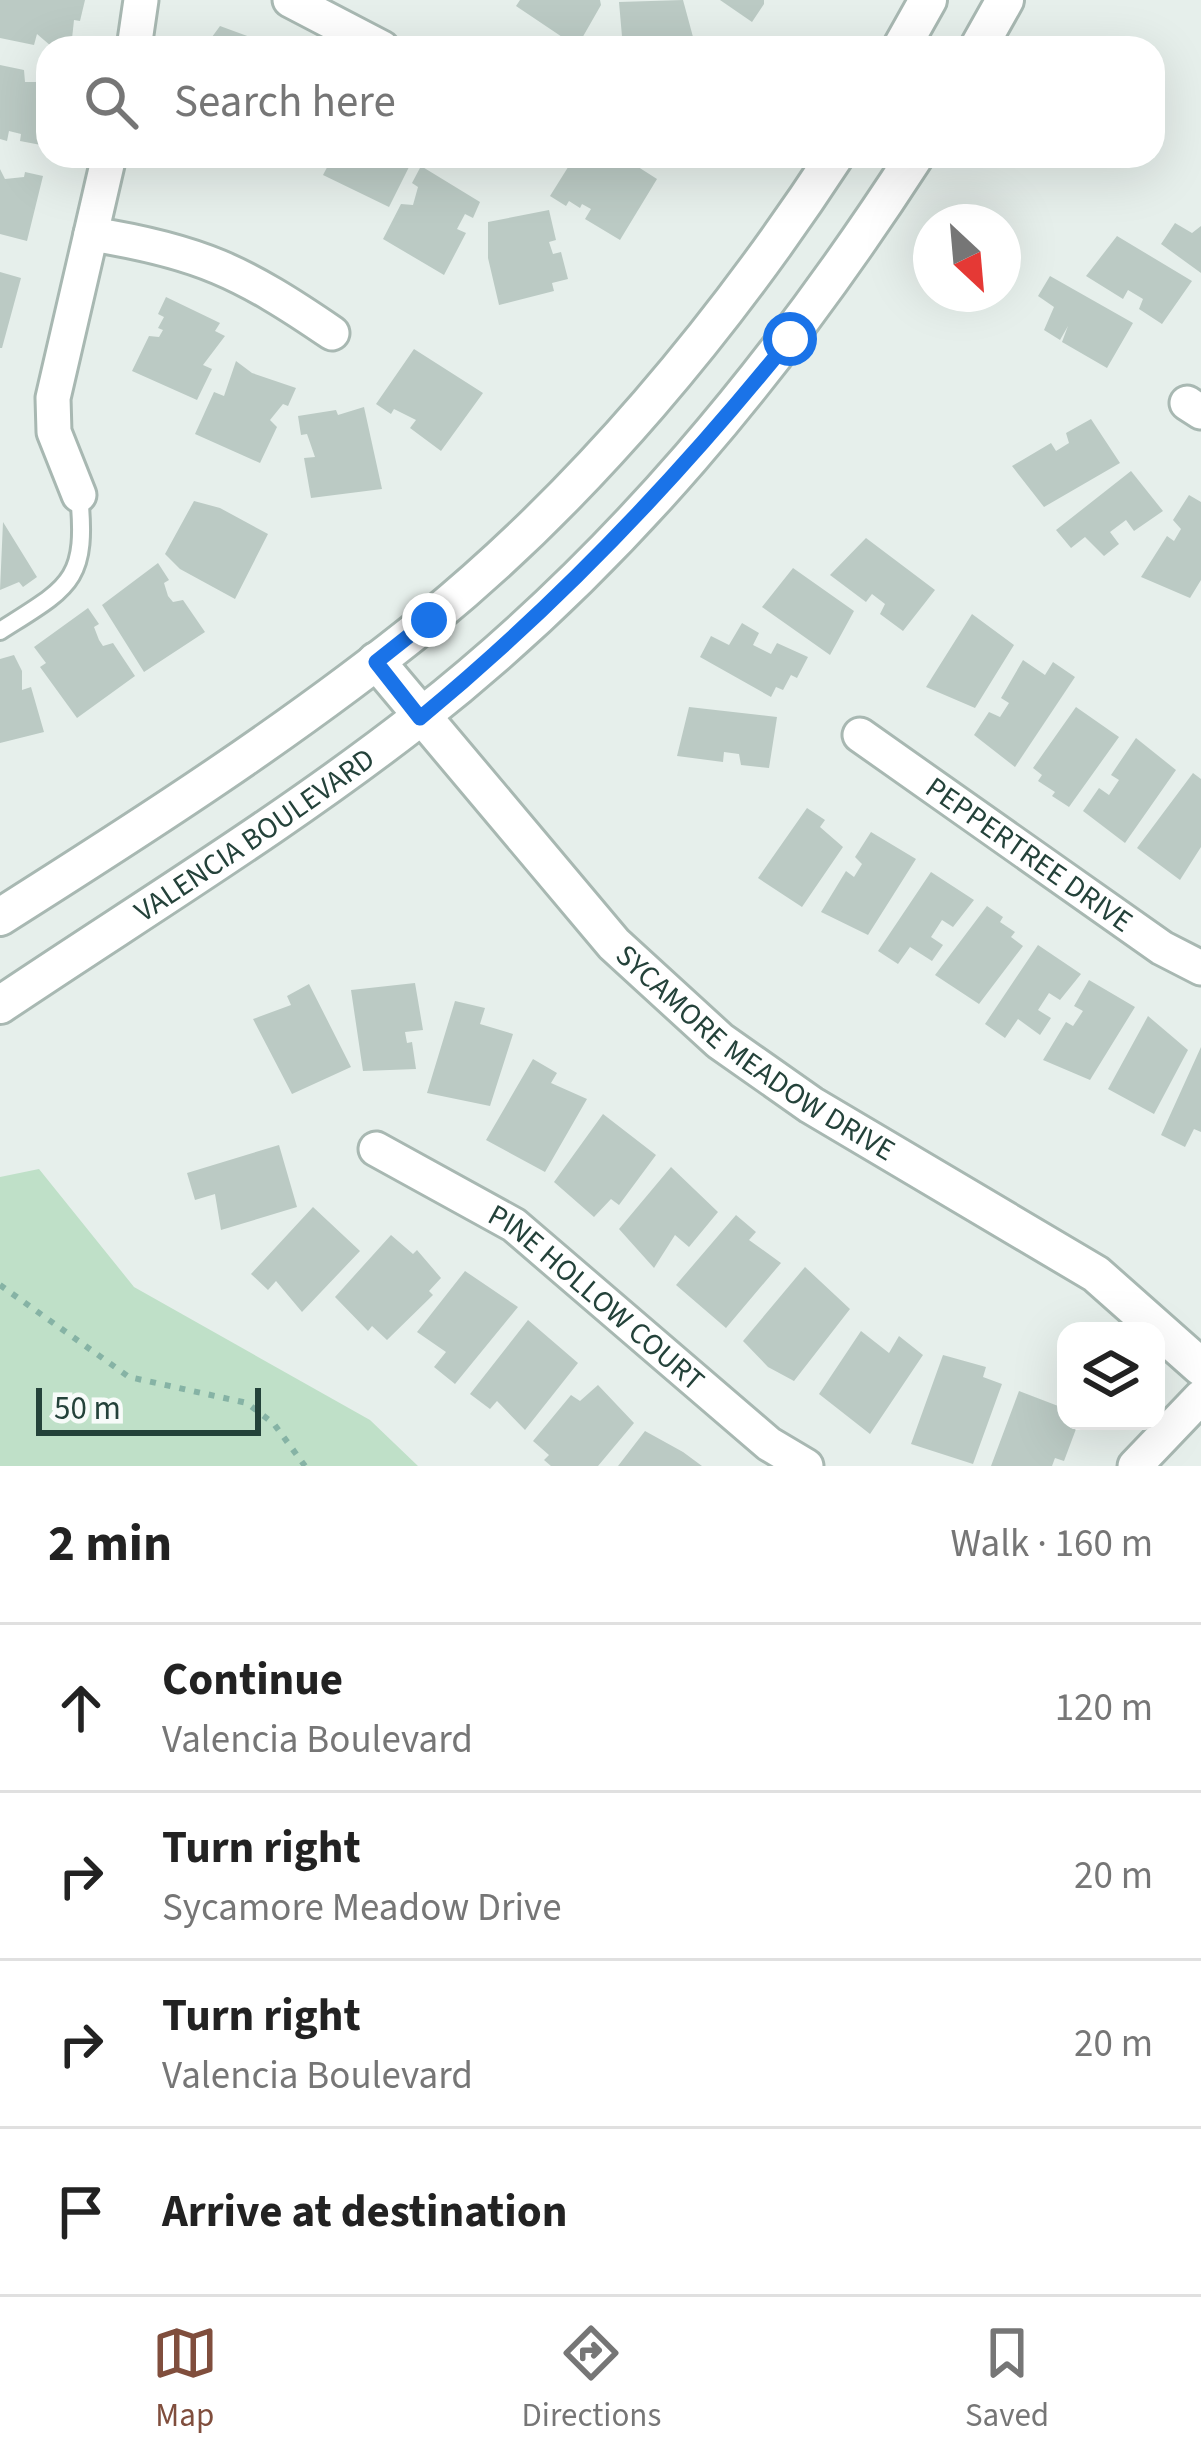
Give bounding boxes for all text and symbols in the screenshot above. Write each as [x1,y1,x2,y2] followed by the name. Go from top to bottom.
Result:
[36,36,1165,168] search box
[78,69,144,135] icon: search
[174,70,396,134] text: Search here
[913,204,1021,312] north arrow
[763,312,817,366] route start
[402,593,456,647] route end
[126,737,383,932] street label: VALENCIA BOULEVARD
[917,766,1142,942] street label: PEPPERTREE DRIVE
[606,934,903,1172] street label: SYCAMORE MEADOW DRIVE
[481,1193,714,1401] street label: PINE HOLLOW COURT
[1057,1322,1165,1430] map controls
[1057,1322,1165,1430] button: layers
[36,1382,261,1435] scale bar
[54,1385,121,1432] text: 50 m
[48,1508,172,1580] text: 2 min
[950,1516,1153,1572] text: Walk · 160 m
[162,1648,343,1712] text: Continue
[48,1675,114,1741] icon: ahead
[1055,1680,1153,1736] text: 120 m
[162,1712,473,1768] text: Valencia Boulevard
[162,1816,361,1880] text: Turn right
[48,1843,114,1909] icon: right
[1074,1848,1153,1904] text: 20 m
[162,1880,562,1936] text: Sycamore Meadow Drive
[162,1984,361,2048] text: Turn right
[48,2011,114,2077] icon: right
[1074,2016,1153,2072] text: 20 m
[162,2048,473,2104] text: Valencia Boulevard
[48,2179,114,2245] icon: arrive
[162,2180,567,2244] text: Arrive at destination
[152,2320,218,2439] tab: Map
[522,2320,661,2439] tab: Directions
[965,2320,1049,2439] tab: Saved

